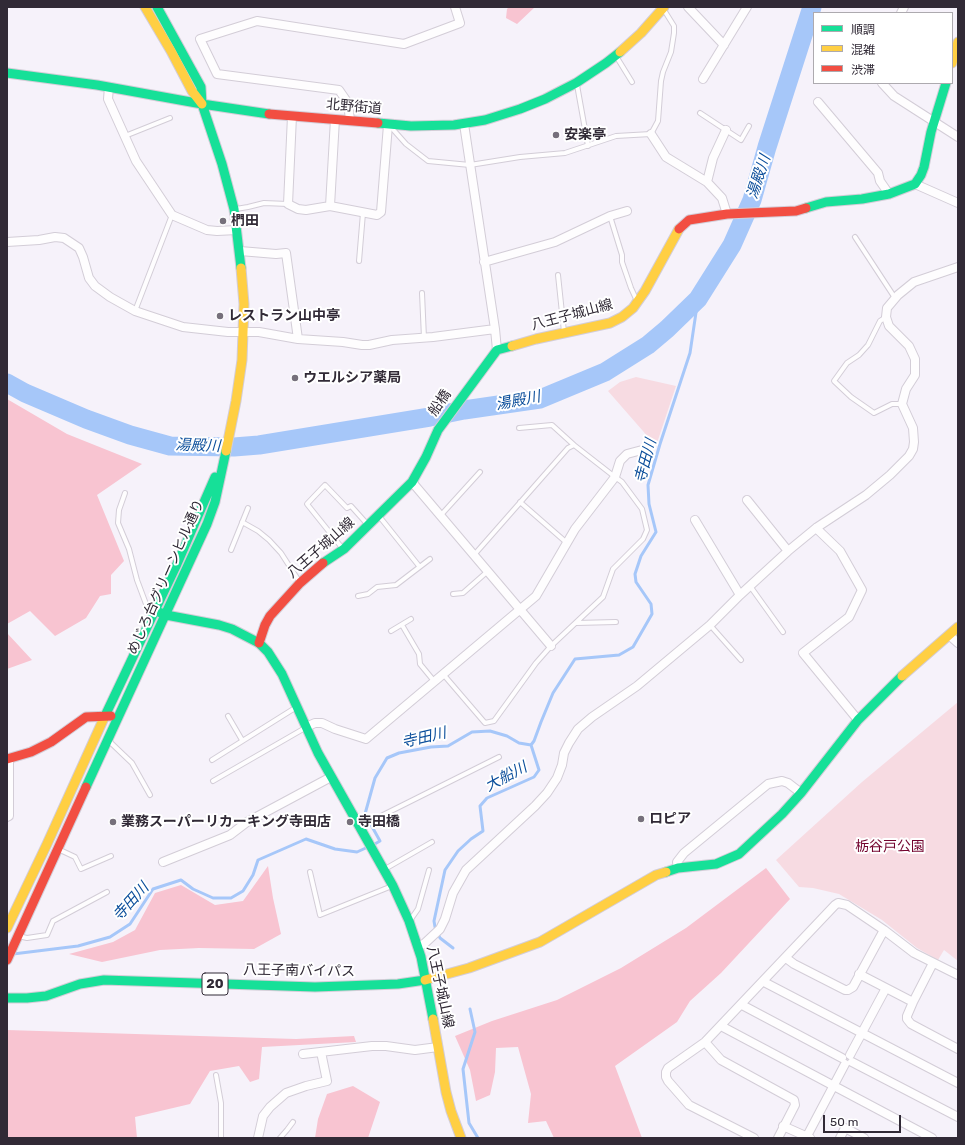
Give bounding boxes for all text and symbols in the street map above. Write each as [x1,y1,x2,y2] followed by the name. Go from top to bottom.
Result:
[813,12,953,84] legend
[851,23,875,37] text: 順調
[851,43,875,57] text: 混雑
[851,63,875,77] text: 渋滞
[325,96,383,118] street label: 北野街道
[564,127,606,143] place label: 安楽亭
[551,130,561,140] marker: 安楽亭
[743,153,775,201] water label: 湯殿川
[231,213,259,229] place label: 椚田
[218,216,228,226] marker: 椚田
[529,296,615,334] street label: 八王子城山線
[228,308,340,324] place label: レストラン山中亭
[215,311,225,321] marker: レストラン山中亭
[303,370,401,386] place label: ウエルシア薬局
[290,373,300,383] marker: ウエルシア薬局
[425,387,455,419] street label: 船橋
[494,388,542,414] water label: 湯殿川
[175,436,221,456] water label: 湯殿川
[631,437,661,485] water label: 寺田川
[124,497,208,657] street label: めじろ台グリーンヒル通り
[284,514,358,582] street label: 八王子城山線
[400,724,448,752] water label: 寺田川
[482,758,530,796] water label: 大船川
[649,811,691,827] place label: ロピア
[121,814,331,830] place label: 業務スーパーリカーキング寺田店
[358,814,400,830] place label: 寺田橋
[636,814,646,824] marker: ロピア
[108,817,118,827] marker: 業務スーパーリカーキング寺田店
[345,817,355,827] marker: 寺田橋
[855,839,925,855] park label: 栃谷戸公園
[109,879,153,925] water label: 寺田川
[423,944,457,1030] street label: 八王子城山線
[243,962,355,980] street label: 八王子南バイパス
[202,973,228,995] road number: 20
[825,1107,903,1133] scale bar
[830,1115,858,1129] text: 50 m

